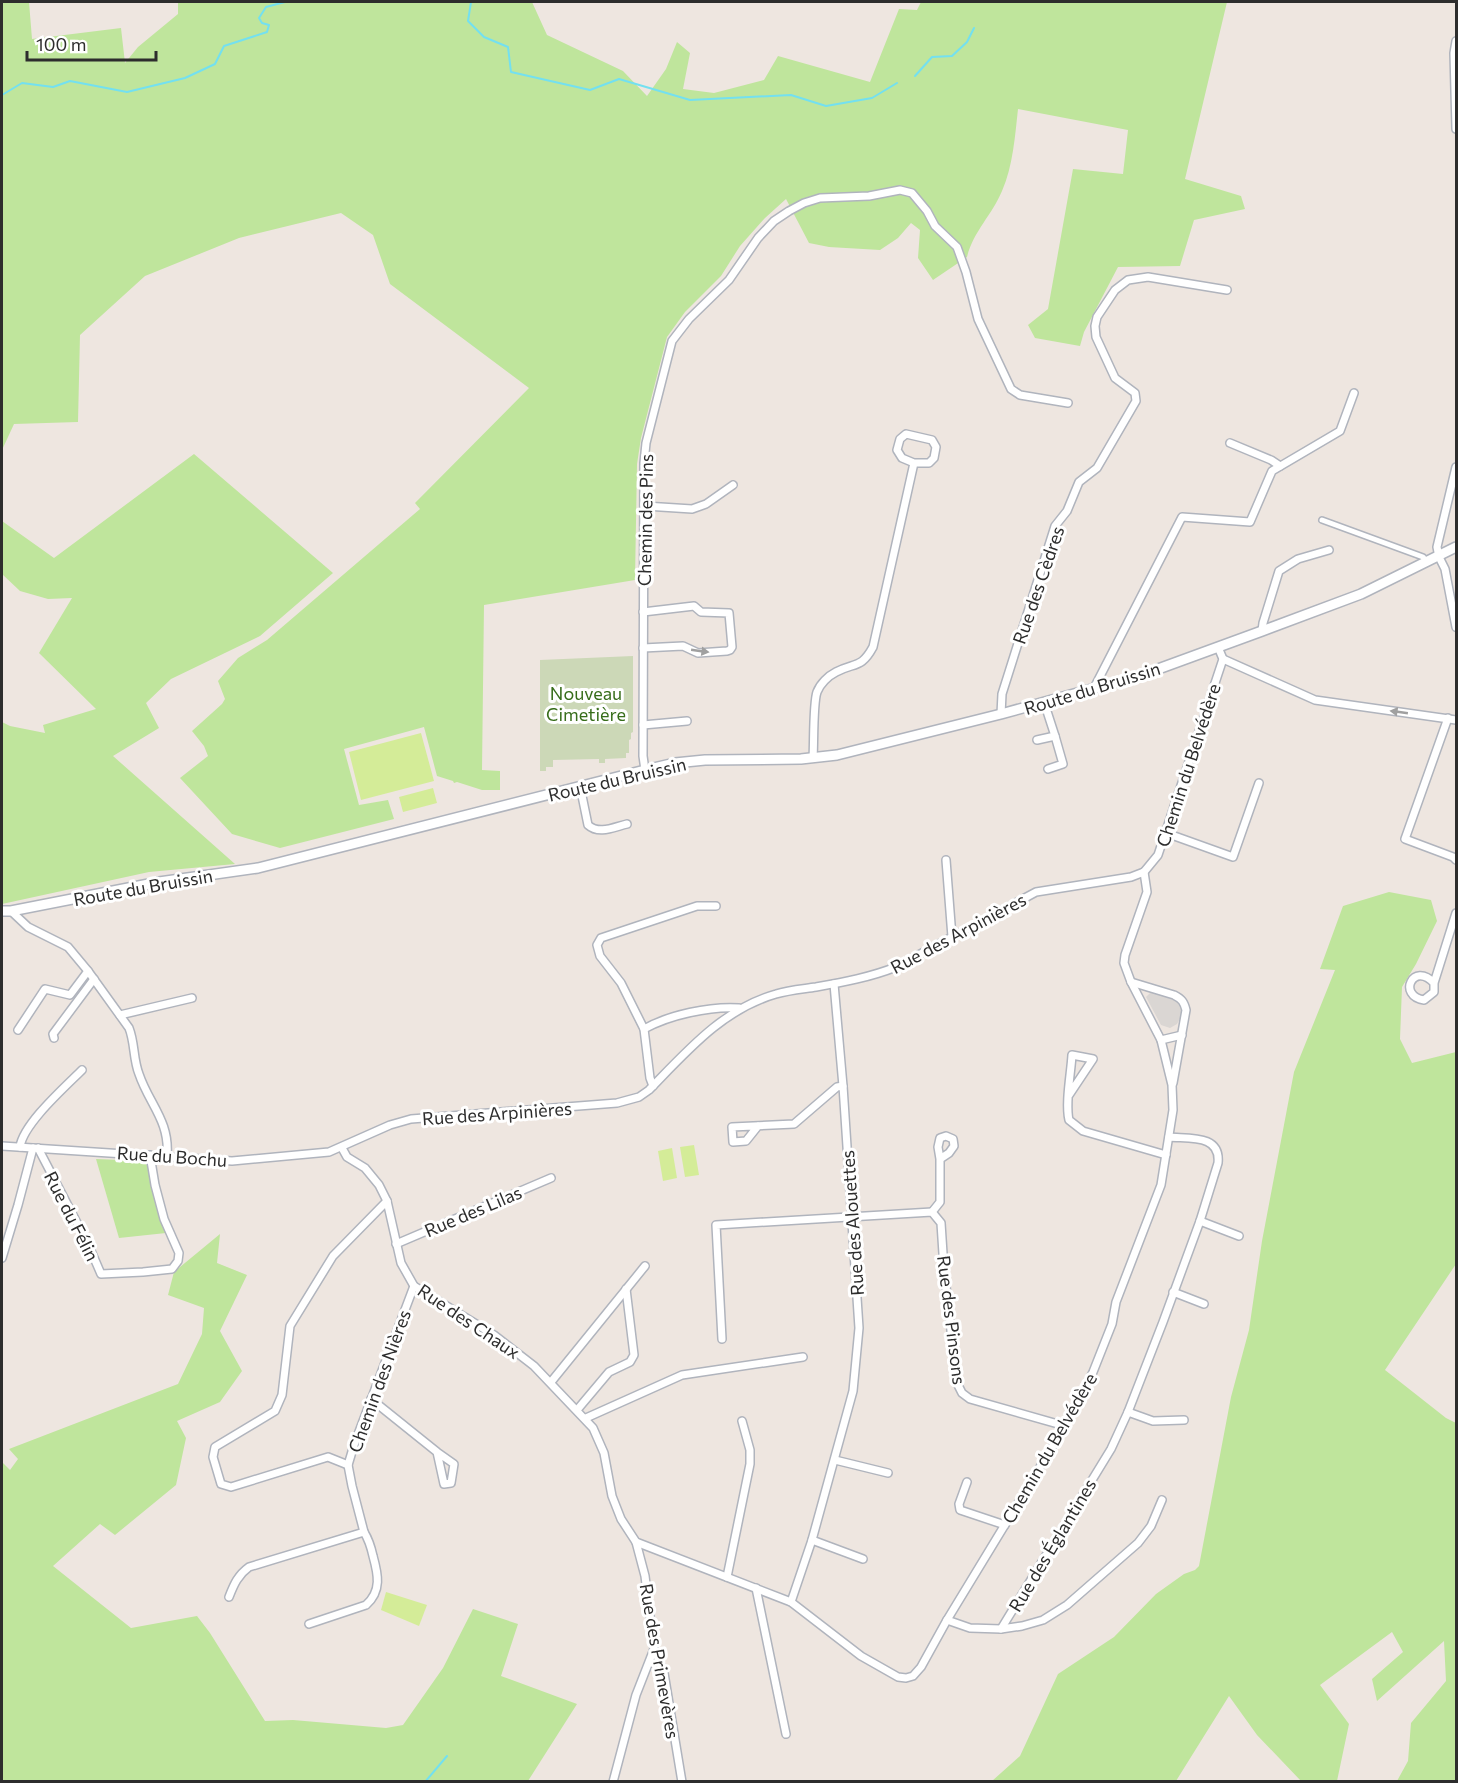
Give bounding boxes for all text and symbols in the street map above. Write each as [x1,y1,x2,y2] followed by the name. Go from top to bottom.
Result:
[27,24,156,62] scale bar
[36,33,86,55] text: 100 m
[633,454,657,586] street label: Chemin des Pins
[1008,523,1068,647] street label: Rue des Cèdres
[691,646,710,655] one-way arrow
[1021,657,1163,719] street label: Route du Bruissin
[1151,681,1225,849] street label: Chemin du Belvédère
[546,682,626,725] park label: Nouveau Cimetière
[1389,707,1408,716] one-way arrow
[546,752,688,806] street label: Route du Bruissin
[72,864,214,910] street label: Route du Bruissin
[886,888,1030,978] street label: Rue des Arpinières
[421,1097,573,1129] street label: Rue des Arpinières
[116,1141,228,1171] street label: Rue du Bochu
[836,1149,868,1297] street label: Rue des Alouettes
[40,1167,104,1265] street label: Rue du Félin
[421,1181,525,1241] street label: Rue des Lilas
[933,1254,971,1386] street label: Rue des Pinsons
[414,1279,524,1363] street label: Rue des Chaux
[343,1307,415,1455] street label: Chemin des Nières
[997,1369,1101,1527] street label: Chemin du Belvédère
[1004,1475,1100,1615] street label: Rue des Églantines
[635,1582,685,1740] street label: Rue des Primevères

